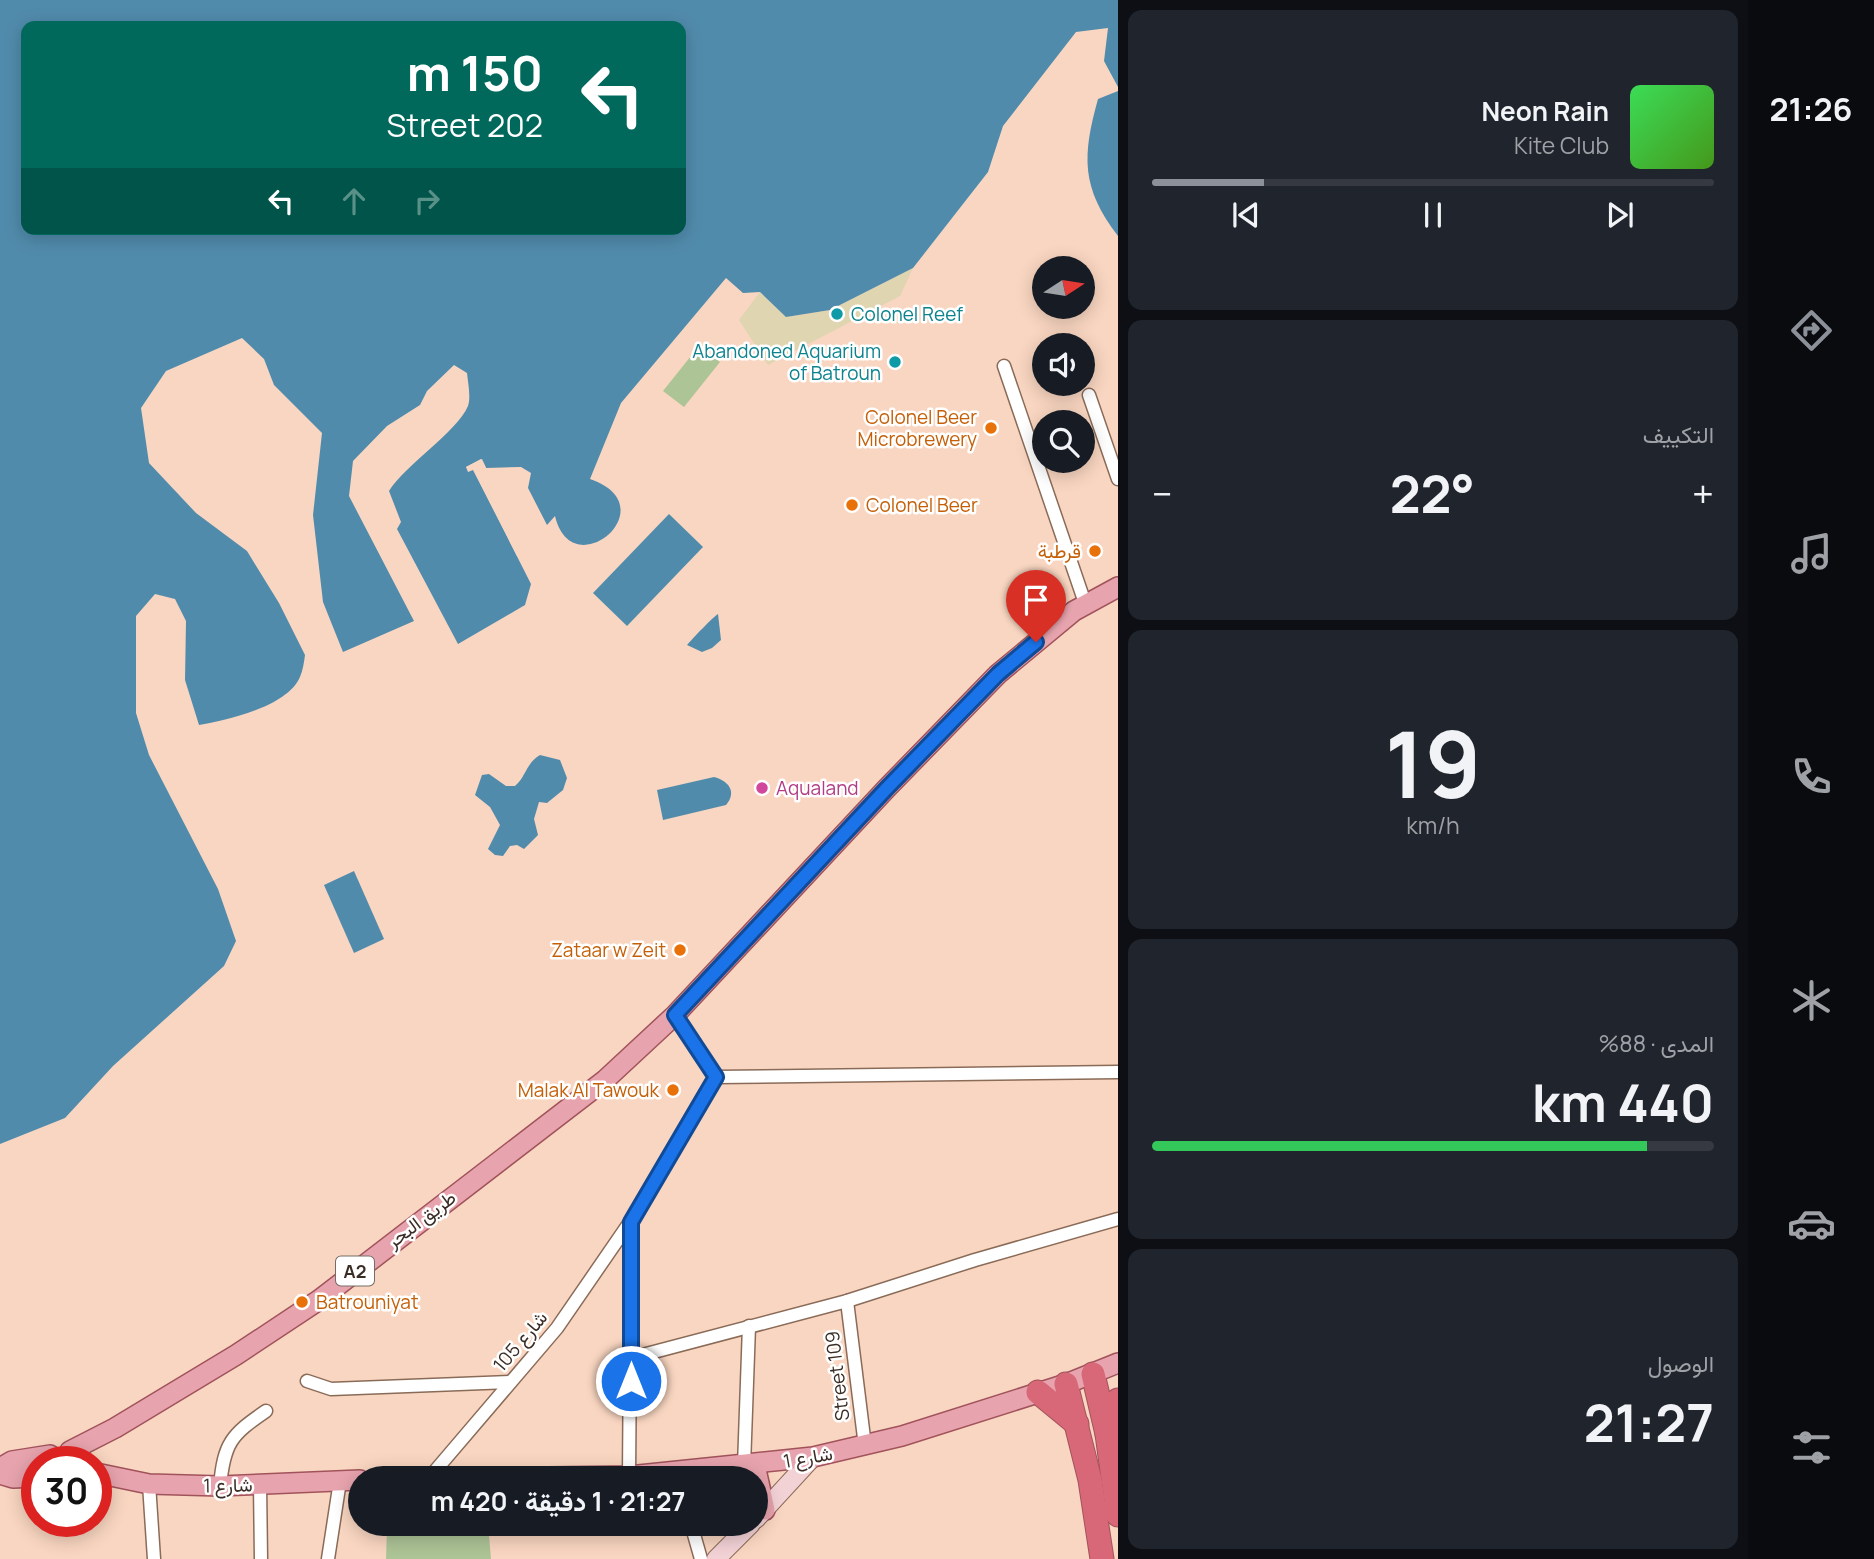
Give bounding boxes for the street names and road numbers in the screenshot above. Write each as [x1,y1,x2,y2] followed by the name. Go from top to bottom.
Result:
[380,1184,461,1254] street label: طريق البحر
[336,1256,374,1286] road number: A2
[487,1305,553,1377] street label: شارع 105
[819,1330,855,1422] street label: Street 109
[781,1440,835,1474] street label: شارع 1
[203,1472,253,1498] street label: شارع 1

